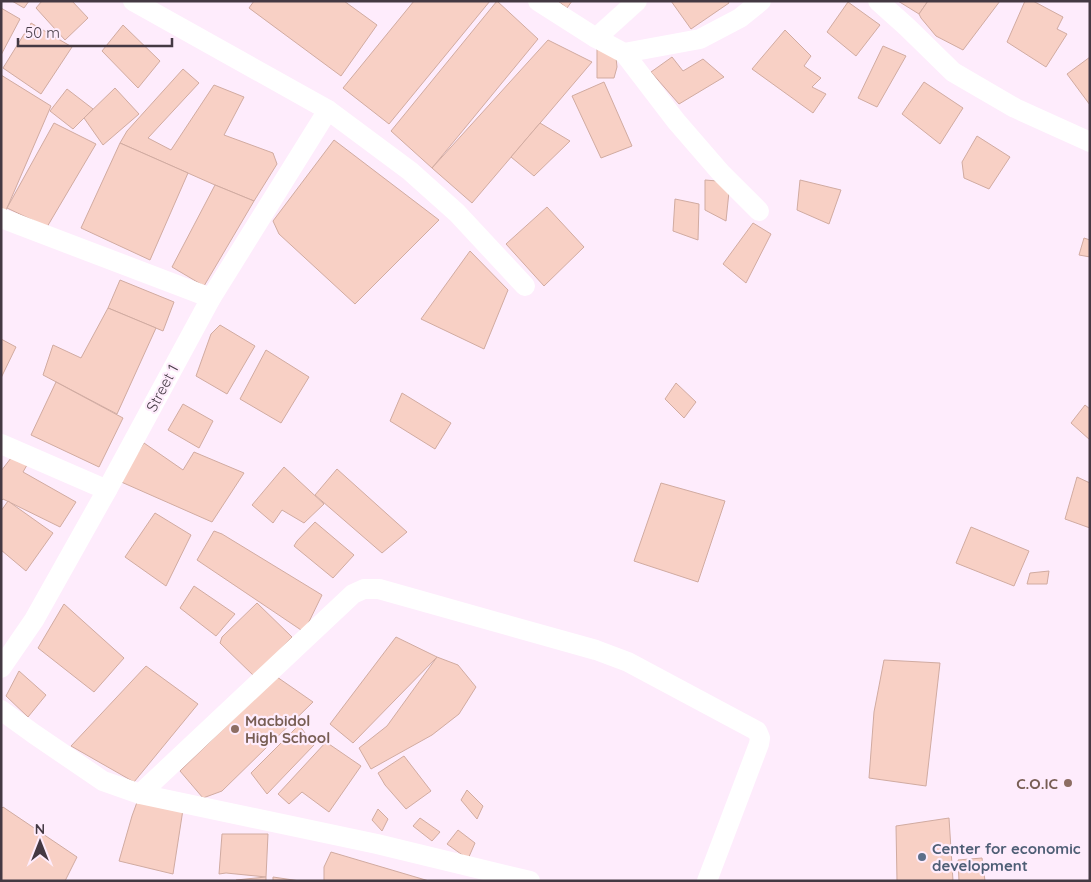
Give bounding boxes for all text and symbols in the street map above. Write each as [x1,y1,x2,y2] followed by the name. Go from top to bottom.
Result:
[18,15,171,47] scale bar
[25,23,60,42] text: 50 m
[142,361,182,415] street label: Street 1
[245,711,330,747] place label: Macbidol High School
[229,723,241,735] marker: Macbidol High School
[1016,774,1059,793] place label: C.O.IC
[1062,777,1074,789] marker: C.O.IC
[15,817,65,867] north arrow
[35,820,45,838] text: N
[932,839,1081,875] place label: Center for economic development
[916,851,928,863] marker: Center for economic development

